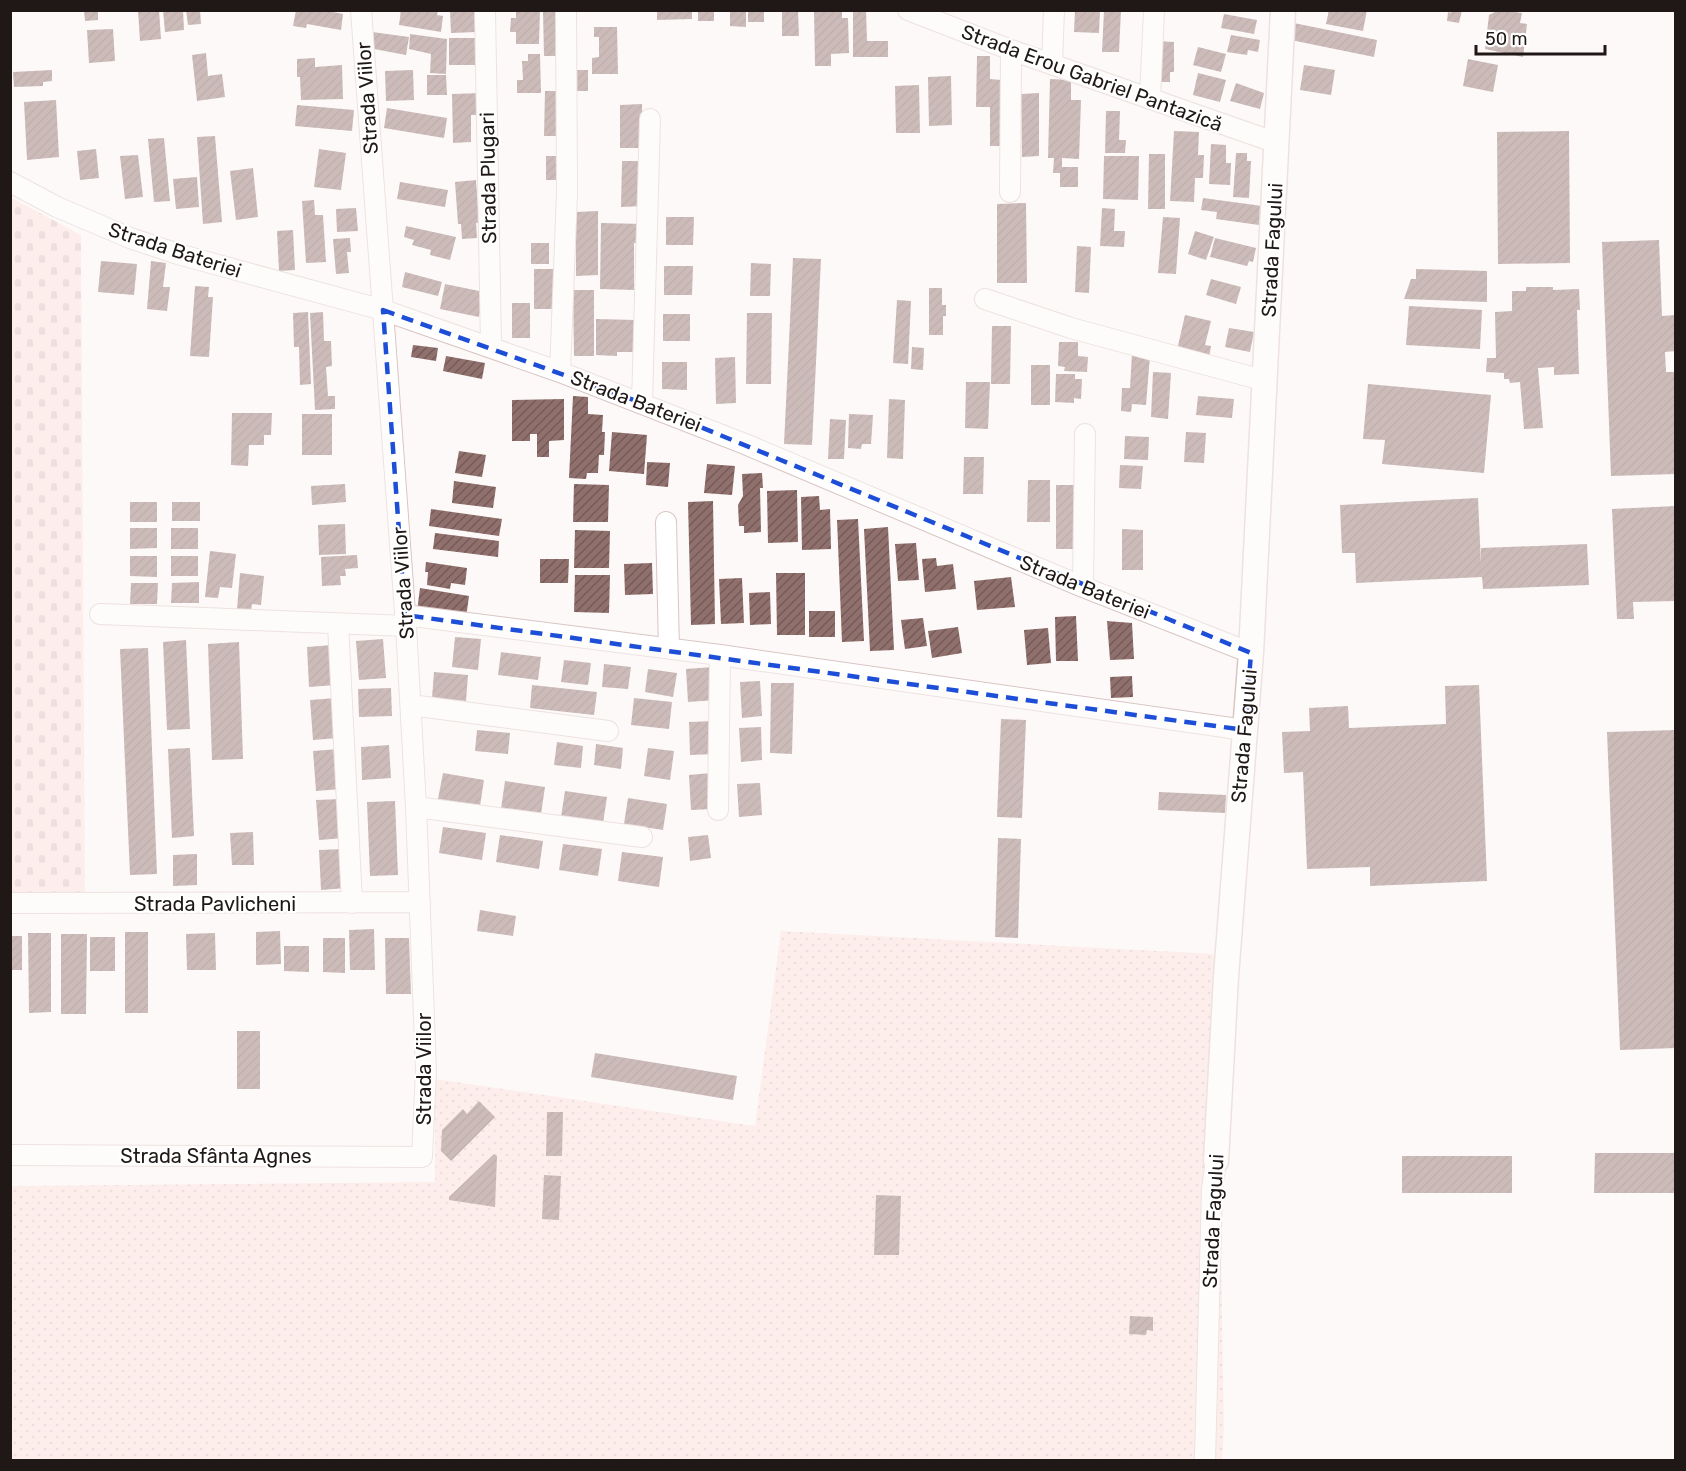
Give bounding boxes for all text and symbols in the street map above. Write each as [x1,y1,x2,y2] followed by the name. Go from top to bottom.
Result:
[1476,18,1605,56] scale bar
[958,20,1226,136] street label: Strada Erou Gabriel Pantazică
[1485,28,1528,50] text: 50 m
[351,41,383,155] street label: Strada Viilor
[475,112,501,244] street label: Strada Plugari
[1256,182,1288,318] street label: Strada Fagului
[105,217,245,283] street label: Strada Bateriei
[567,365,705,437] street label: Strada Bateriei
[387,526,419,640] street label: Strada Viilor
[1016,550,1154,624] street label: Strada Bateriei
[1226,668,1262,804] street label: Strada Fagului
[134,892,296,916] street label: Strada Pavlicheni
[412,1012,436,1125] street label: Strada Viilor
[120,1144,312,1168] street label: Strada Sfânta Agnes
[1197,1153,1229,1289] street label: Strada Fagului

